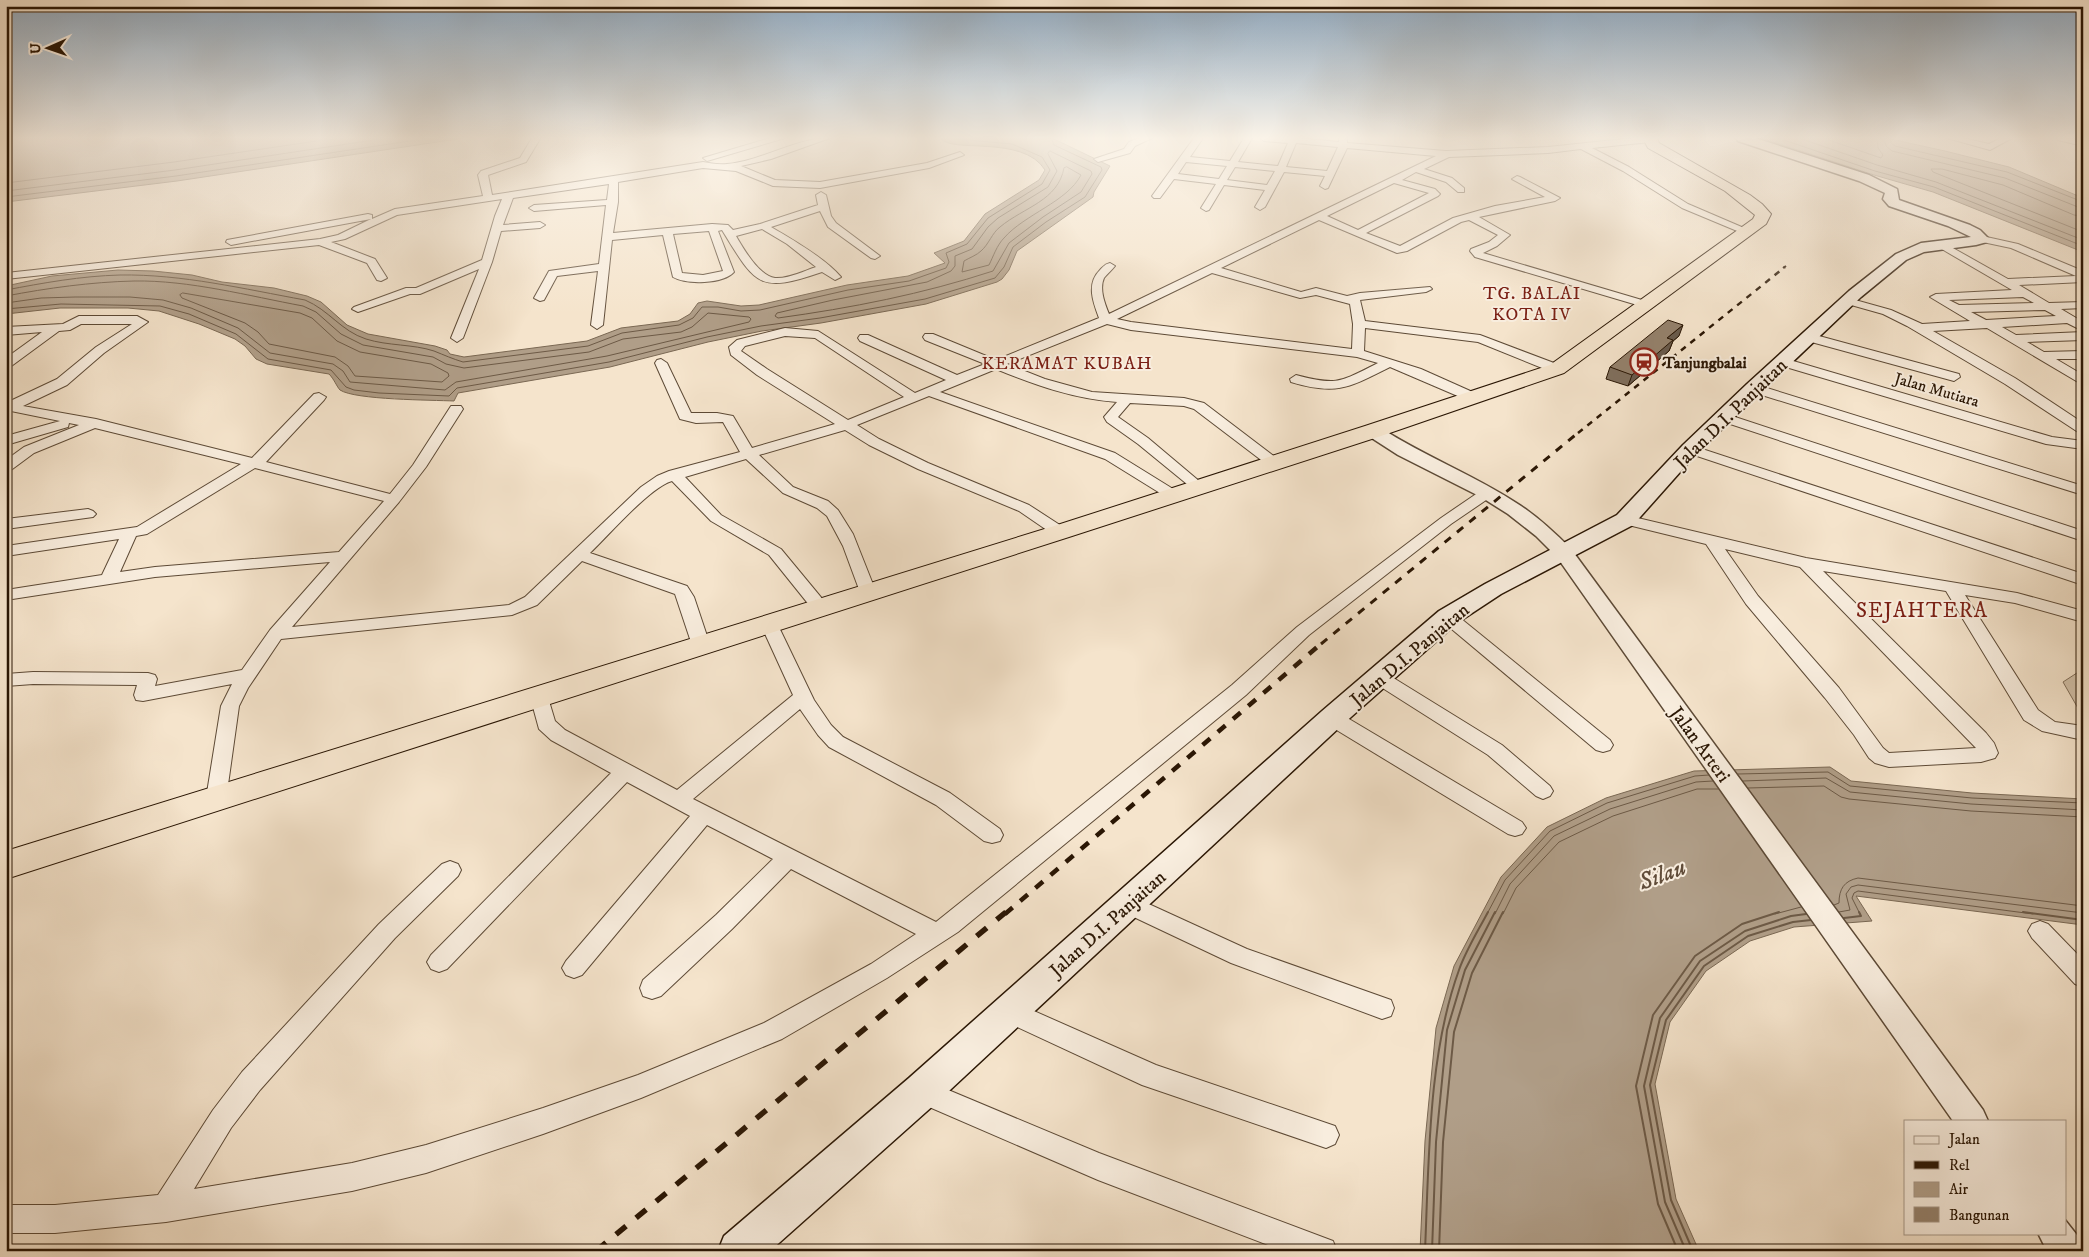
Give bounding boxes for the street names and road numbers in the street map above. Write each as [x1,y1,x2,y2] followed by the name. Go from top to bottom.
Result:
[1668,354,1792,475] street label: Jalan D.I. Panjaitan
[1890,368,1982,412] street label: Jalan Mutiara
[1344,599,1474,713] street label: Jalan D.I. Panjaitan
[1663,701,1735,787] street label: Jalan Arteri
[1044,866,1171,984] street label: Jalan D.I. Panjaitan

